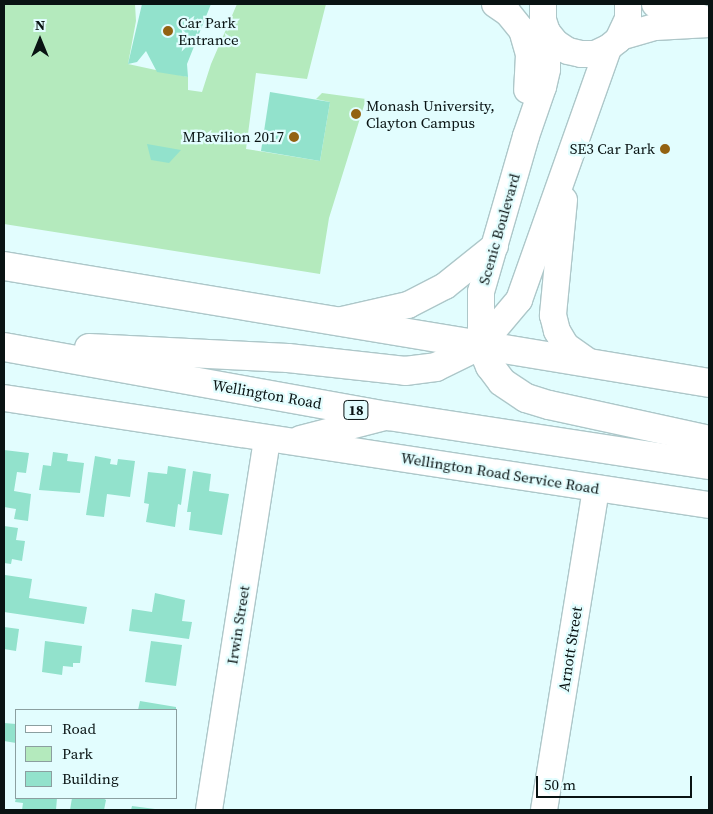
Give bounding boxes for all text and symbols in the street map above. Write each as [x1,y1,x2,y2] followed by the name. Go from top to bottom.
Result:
[178,13,239,48] place label: Car Park Entrance
[15,15,65,65] north arrow
[35,15,45,35] text: N
[162,25,174,37] marker: Car Park Entrance
[366,96,495,131] place label: Monash University, Clayton Campus
[350,108,362,120] marker: Monash University, Clayton Campus
[182,128,284,146] place label: MPavilion 2017
[288,131,300,143] marker: MPavilion 2017
[570,140,655,158] place label: SE3 Car Park
[659,143,671,155] marker: SE3 Car Park
[475,171,523,287] street label: Scenic Boulevard
[211,376,323,412] street label: Wellington Road
[342,398,370,422] road number: 18
[400,448,600,498] street label: Wellington Road Service Road
[223,584,253,666] street label: Irwin Street
[554,605,586,693] street label: Arnott Street
[15,709,178,799] legend
[62,718,96,739] text: Road
[62,743,93,764] text: Park
[538,766,694,798] scale bar
[62,768,119,789] text: Building
[544,774,576,795] text: 50 m

